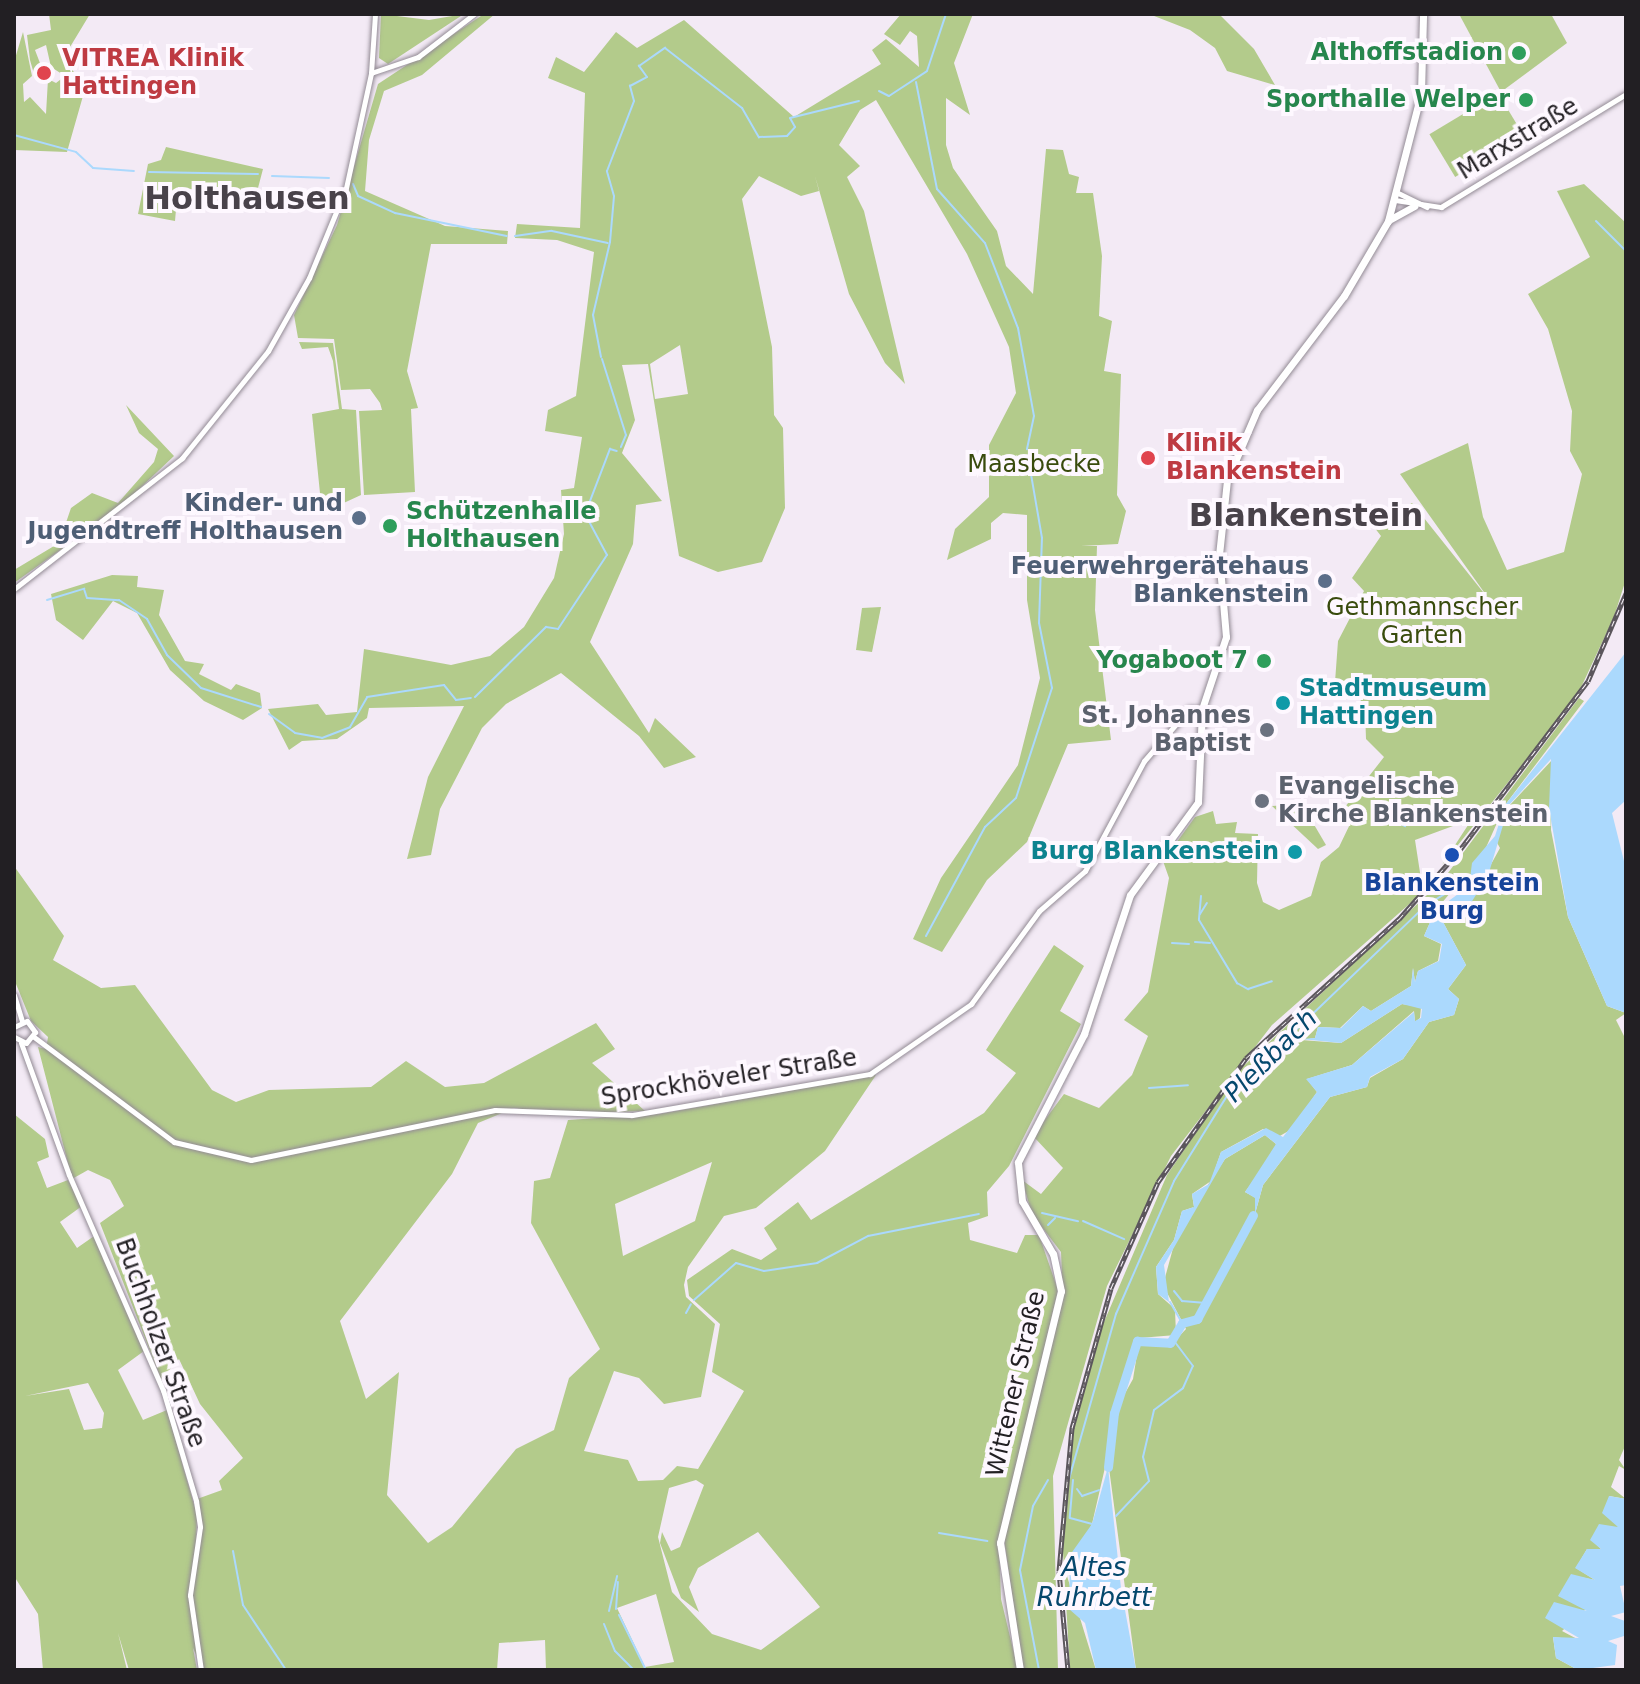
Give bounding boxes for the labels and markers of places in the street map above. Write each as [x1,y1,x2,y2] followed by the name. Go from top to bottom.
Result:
[1311,39,1503,67] place label: Althoffstadion
[1510,44,1528,62] marker: Althoffstadion
[62,45,244,101] place label: VITREA Klinik Hattingen
[33,62,55,84] marker: VITREA Klinik Hattingen
[1266,86,1510,114] place label: Sporthalle Welper
[1517,91,1535,109] marker: Sporthalle Welper
[1166,430,1342,486] place label: Klinik Blankenstein
[1137,447,1159,469] marker: Klinik Blankenstein
[28,490,343,546] place label: Kinder- und Jugendtreff Holthausen
[406,498,596,554] place label: Schützenhalle Holthausen
[350,509,368,527] marker: Kinder- und Jugendtreff Holthausen
[381,517,399,535] marker: Schützenhalle Holthausen
[1011,553,1309,609] place label: Feuerwehrgerätehaus Blankenstein
[1316,572,1334,590] marker: Feuerwehrgerätehaus Blankenstein
[1096,647,1248,675] place label: Yogaboot 7
[1255,652,1273,670] marker: Yogaboot 7
[1299,675,1487,731] place label: Stadtmuseum Hattingen
[1274,694,1292,712] marker: Stadtmuseum Hattingen
[1081,702,1251,758] place label: St. Johannes Baptist
[1258,721,1276,739] marker: St. Johannes Baptist
[1278,773,1548,829] place label: Evangelische Kirche Blankenstein
[1253,792,1271,810] marker: Evangelische Kirche Blankenstein
[1030,838,1279,866] place label: Burg Blankenstein
[1286,843,1304,861] marker: Burg Blankenstein
[1441,844,1463,866] marker: Blankenstein Burg
[1364,870,1540,926] place label: Blankenstein Burg

